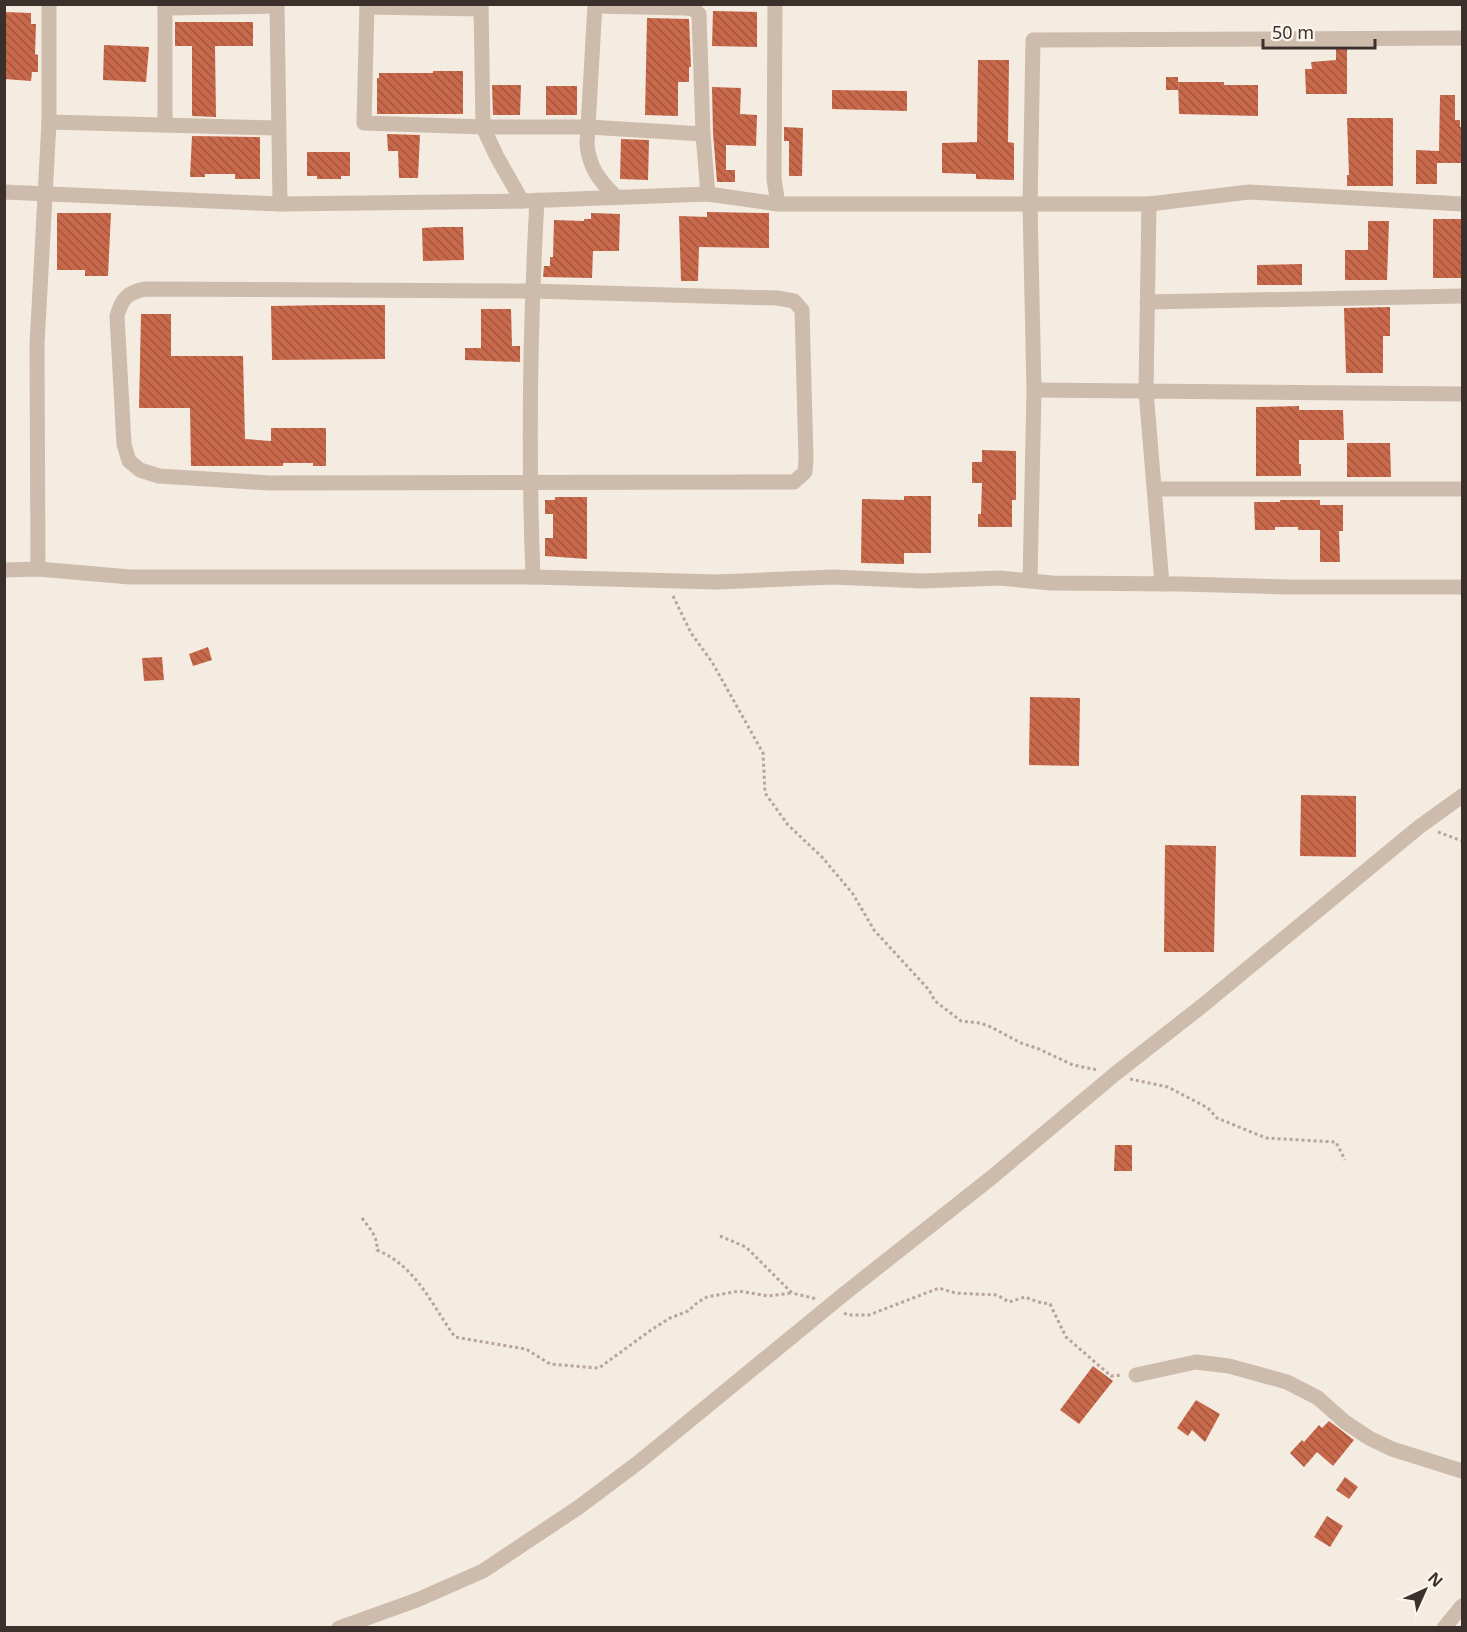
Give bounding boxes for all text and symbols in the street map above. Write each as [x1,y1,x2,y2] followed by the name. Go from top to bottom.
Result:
[1263,12,1376,50] scale bar
[1272,20,1314,44] text: 50 m
[1395,1560,1455,1620] north arrow
[1423,1567,1448,1592] text: N

